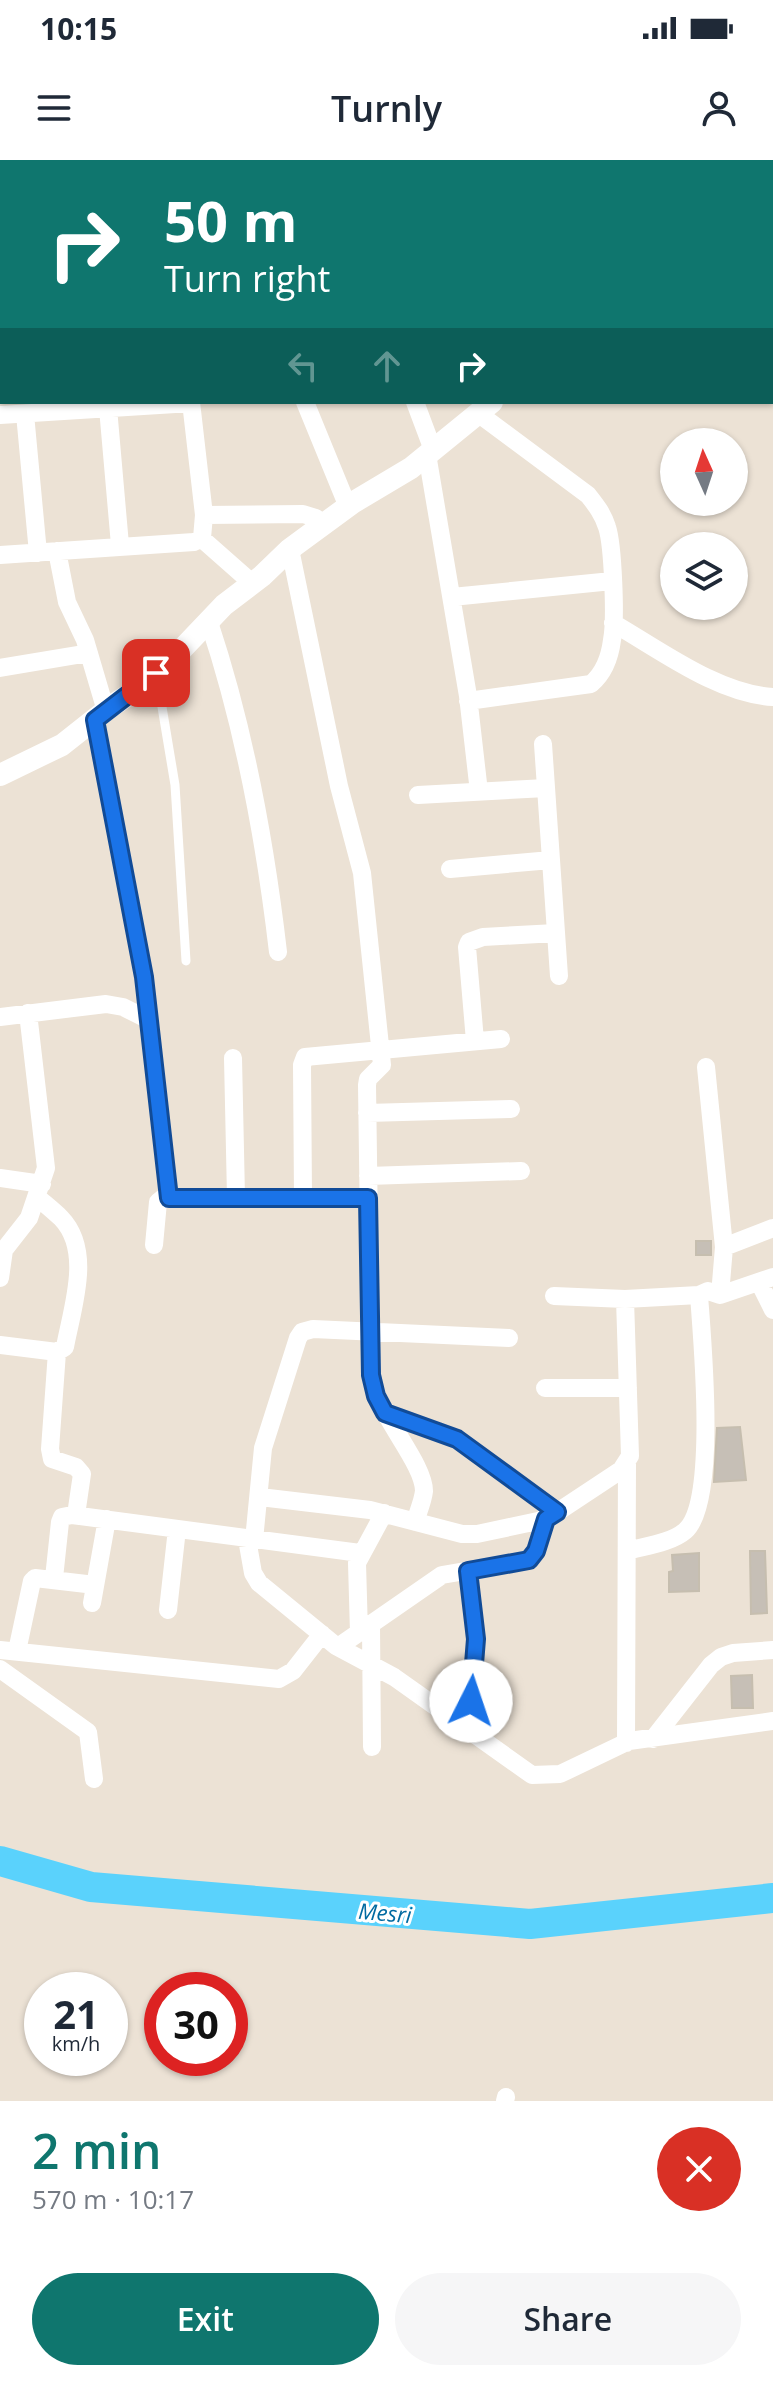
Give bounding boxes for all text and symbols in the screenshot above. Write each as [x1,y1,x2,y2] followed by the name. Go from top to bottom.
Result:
[40,8,117,49] text: 10:15
[331,84,442,133] text: Turnly
[32,86,76,130] icon: menu
[697,86,741,130] icon: person
[164,182,298,258] text: 50 m
[32,192,136,296] icon: right
[164,254,330,303] text: Turn right
[281,344,325,388] icon: left
[365,344,409,388] icon: ahead
[449,344,493,388] icon: right
[660,428,748,516] north arrow
[660,428,748,620] map controls
[660,532,748,620] button: layers
[122,639,190,707] pin
[134,651,178,695] icon: arrive
[429,1659,513,1743] position arrow
[357,1895,413,1929] water label: Mesri
[144,1972,248,2076] speed limit sign: 30
[53,1986,99,2041] text: 21
[52,2030,100,2057] text: km/h
[32,2118,162,2183] text: 2 min
[657,2127,741,2211] button: close
[32,2181,194,2217] text: 570 m · 10:17
[32,2273,379,2365] button: Exit
[395,2273,741,2365] button: Share

